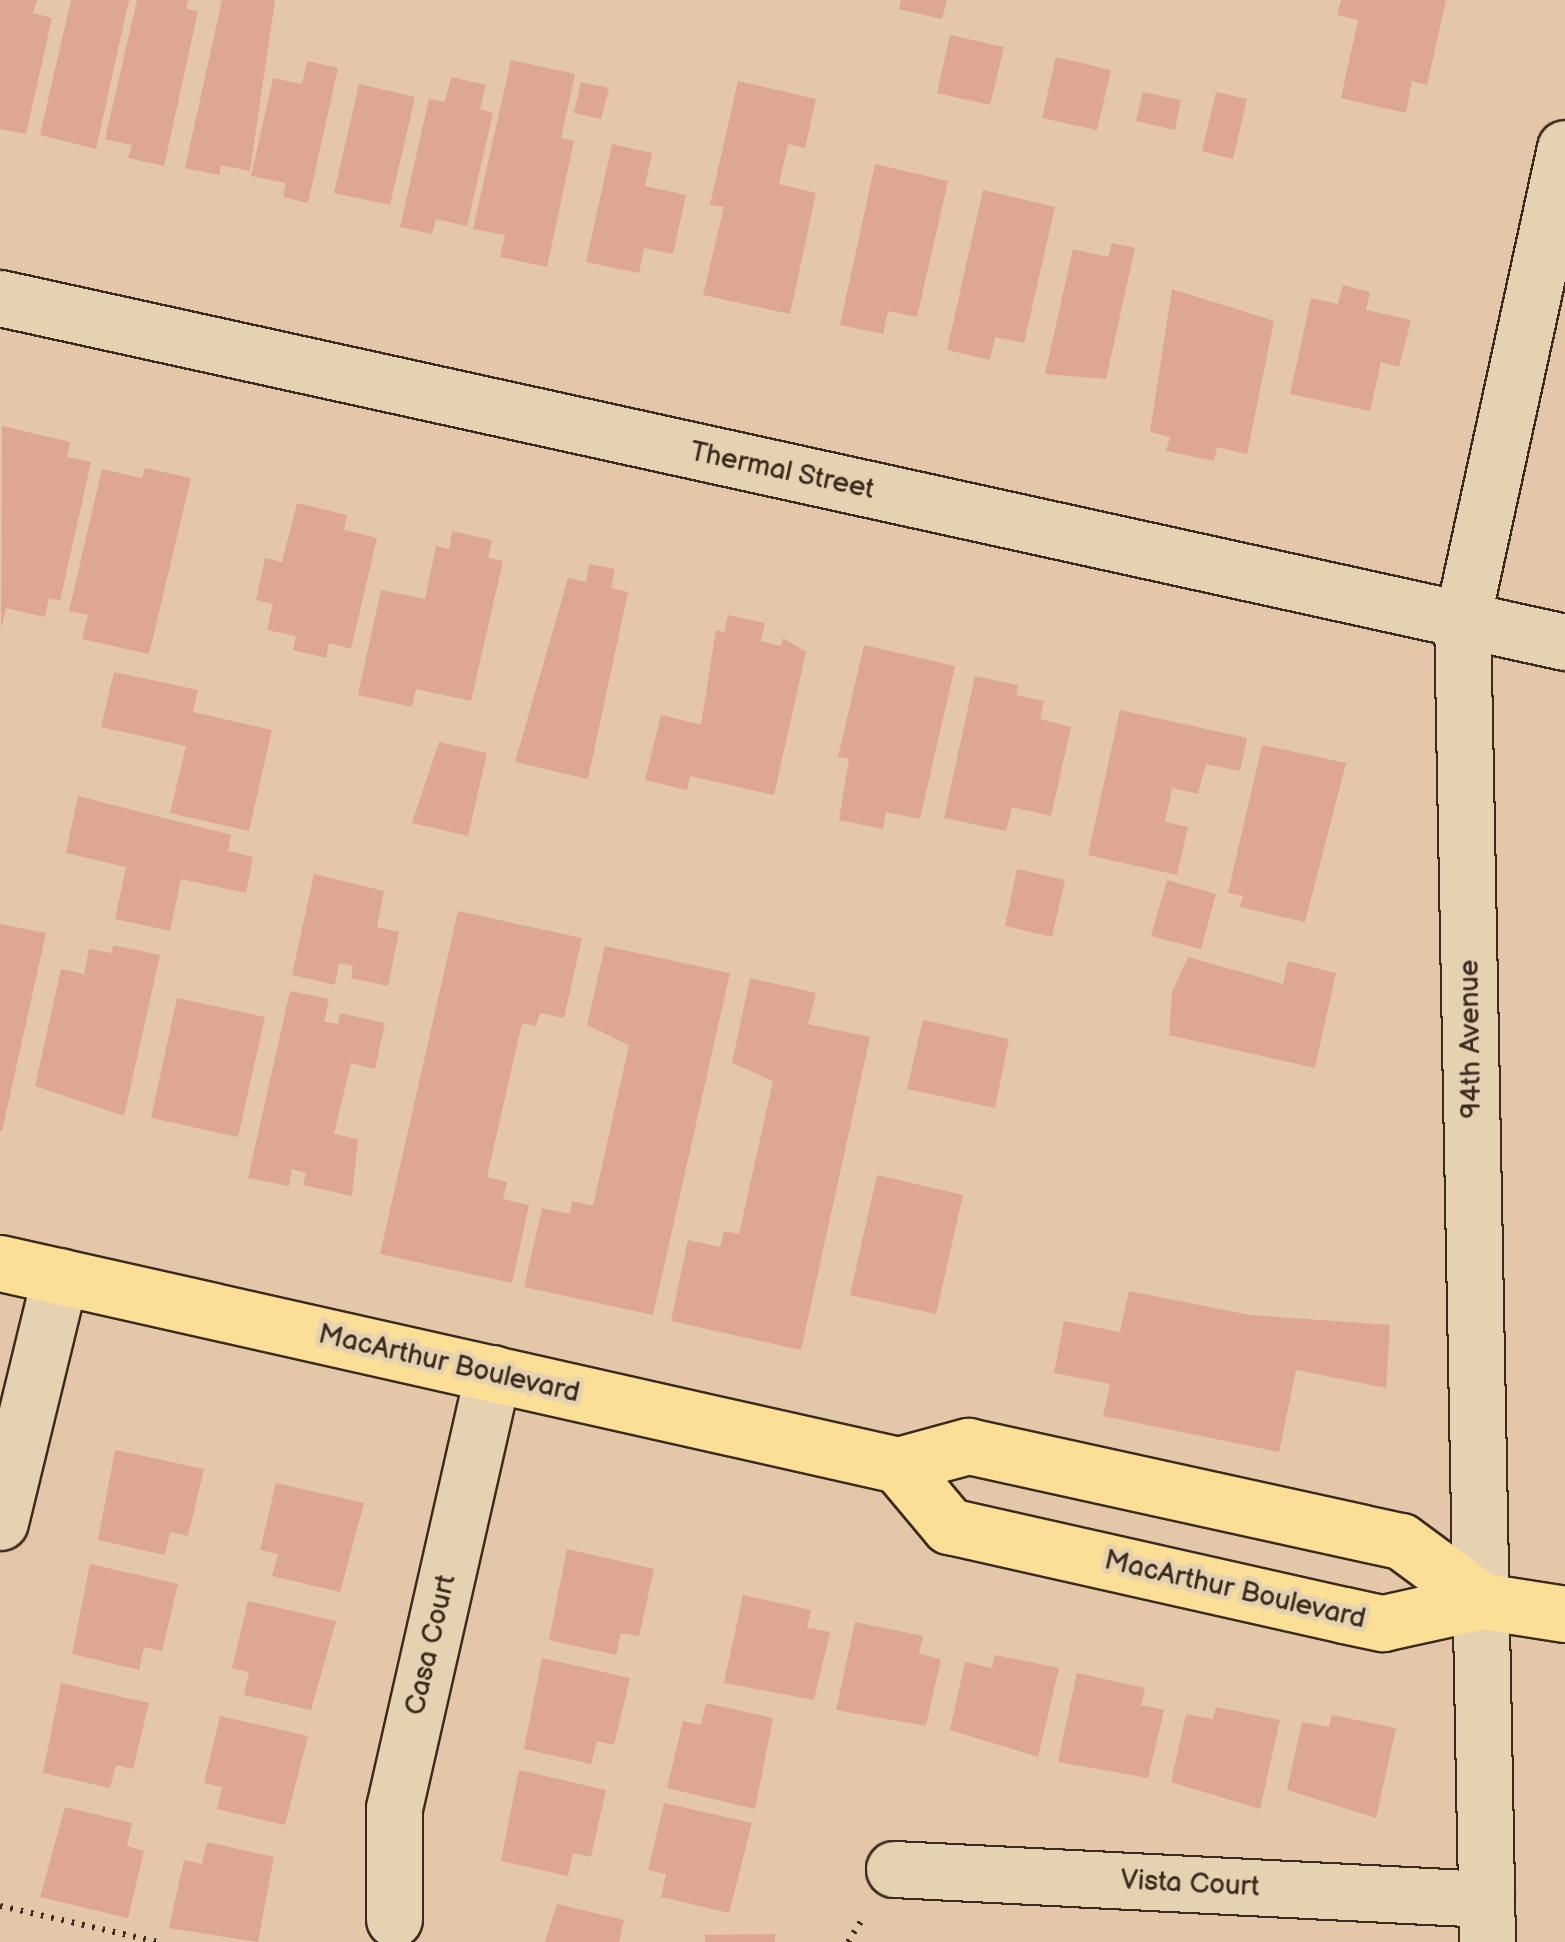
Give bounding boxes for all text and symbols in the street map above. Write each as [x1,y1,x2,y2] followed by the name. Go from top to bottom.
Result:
[687,435,877,507] street label: Thermal Street
[1453,959,1489,1119] street label: 94th Avenue
[315,1318,583,1410] street label: MacArthur Boulevard
[1101,1544,1369,1636] street label: MacArthur Boulevard
[399,1571,463,1719] street label: Casa Court
[1120,1864,1260,1904] street label: Vista Court

